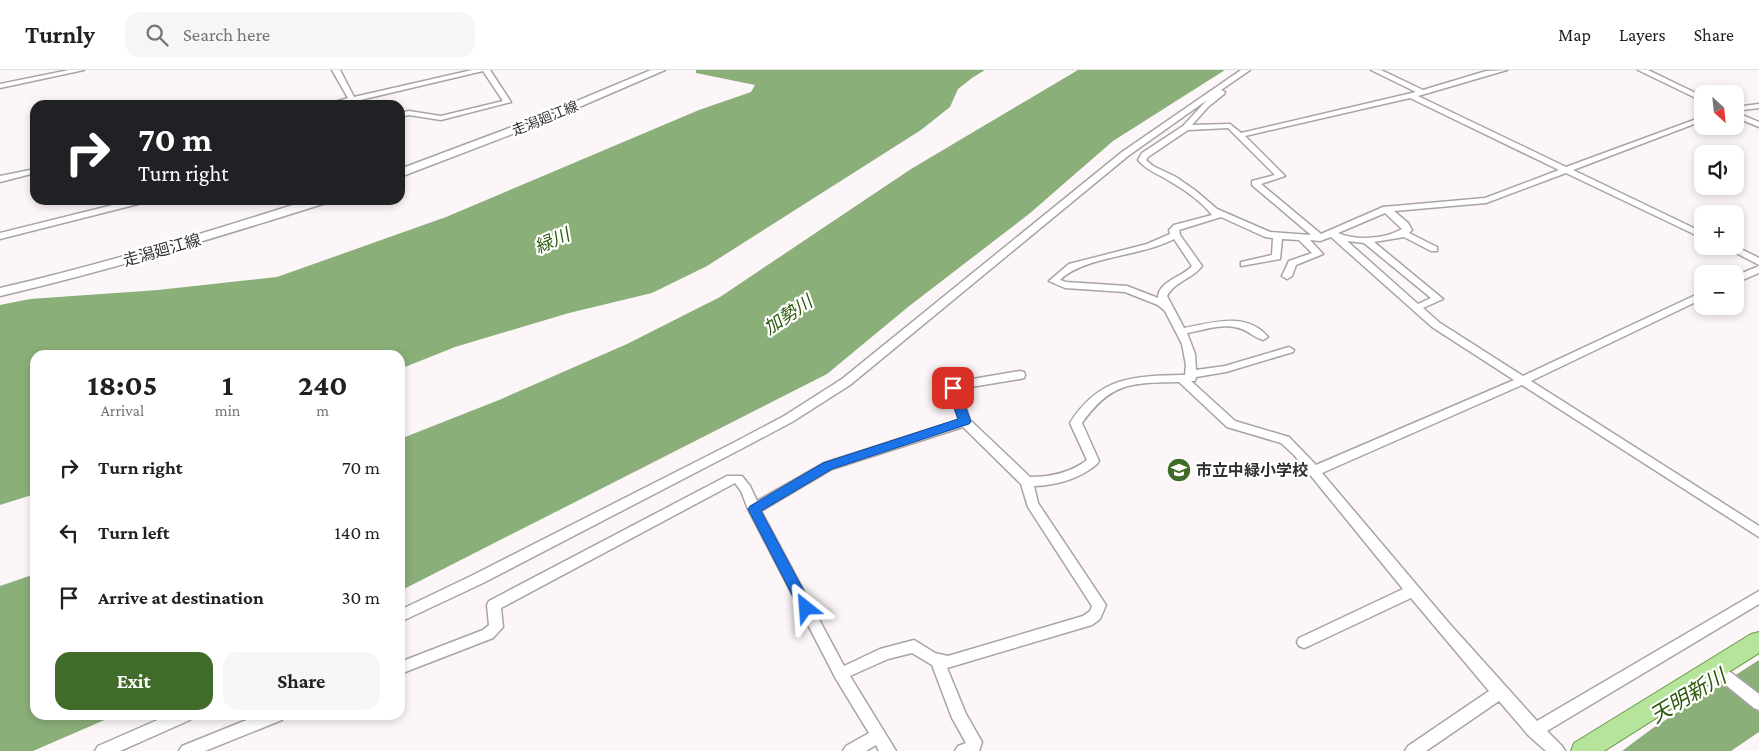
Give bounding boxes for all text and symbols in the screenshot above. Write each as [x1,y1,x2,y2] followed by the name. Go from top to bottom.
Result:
[125,12,475,57] search box
[25,21,95,48] text: Turnly
[143,21,171,49] icon: search
[183,24,270,45] text: Search here
[1558,25,1591,45] text: Map
[1619,25,1666,45] text: Layers
[1694,25,1734,45] text: Share
[1694,85,1744,135] north arrow
[1694,85,1744,315] map controls
[510,97,580,139] street label: 走潟廻江線
[55,120,120,185] icon: right
[138,120,212,159] text: 70 m
[1694,145,1744,195] button: sound
[138,161,229,186] text: Turn right
[1694,205,1744,255] button: +
[531,224,574,257] water label: 緑川
[121,231,203,269] street label: 走潟廻江線
[1694,265,1744,315] button: −
[760,290,818,338] water label: 加勢川
[932,367,974,409] pin
[87,368,157,401] text: 18:05
[222,368,233,401] text: 1
[298,368,348,401] text: 240
[939,374,967,402] icon: arrive
[101,402,144,419] text: Arrival
[215,402,240,419] text: min
[316,402,329,419] text: m
[55,454,83,482] icon: right
[98,457,183,478] text: Turn right
[342,457,380,478] text: 70 m
[1166,457,1192,483] school or university icon: 市立中緑小学校
[1196,462,1308,479] place label: 市立中緑小学校
[55,519,83,547] icon: left
[98,522,170,543] text: Turn left
[334,522,380,543] text: 140 m
[779,581,831,633] position arrow
[55,584,83,612] icon: arrive
[98,587,264,608] text: Arrive at destination
[341,587,380,608] text: 30 m
[55,652,213,710] button: Exit
[223,652,380,710] button: Share
[1646,663,1732,728] water label: 天明新川

